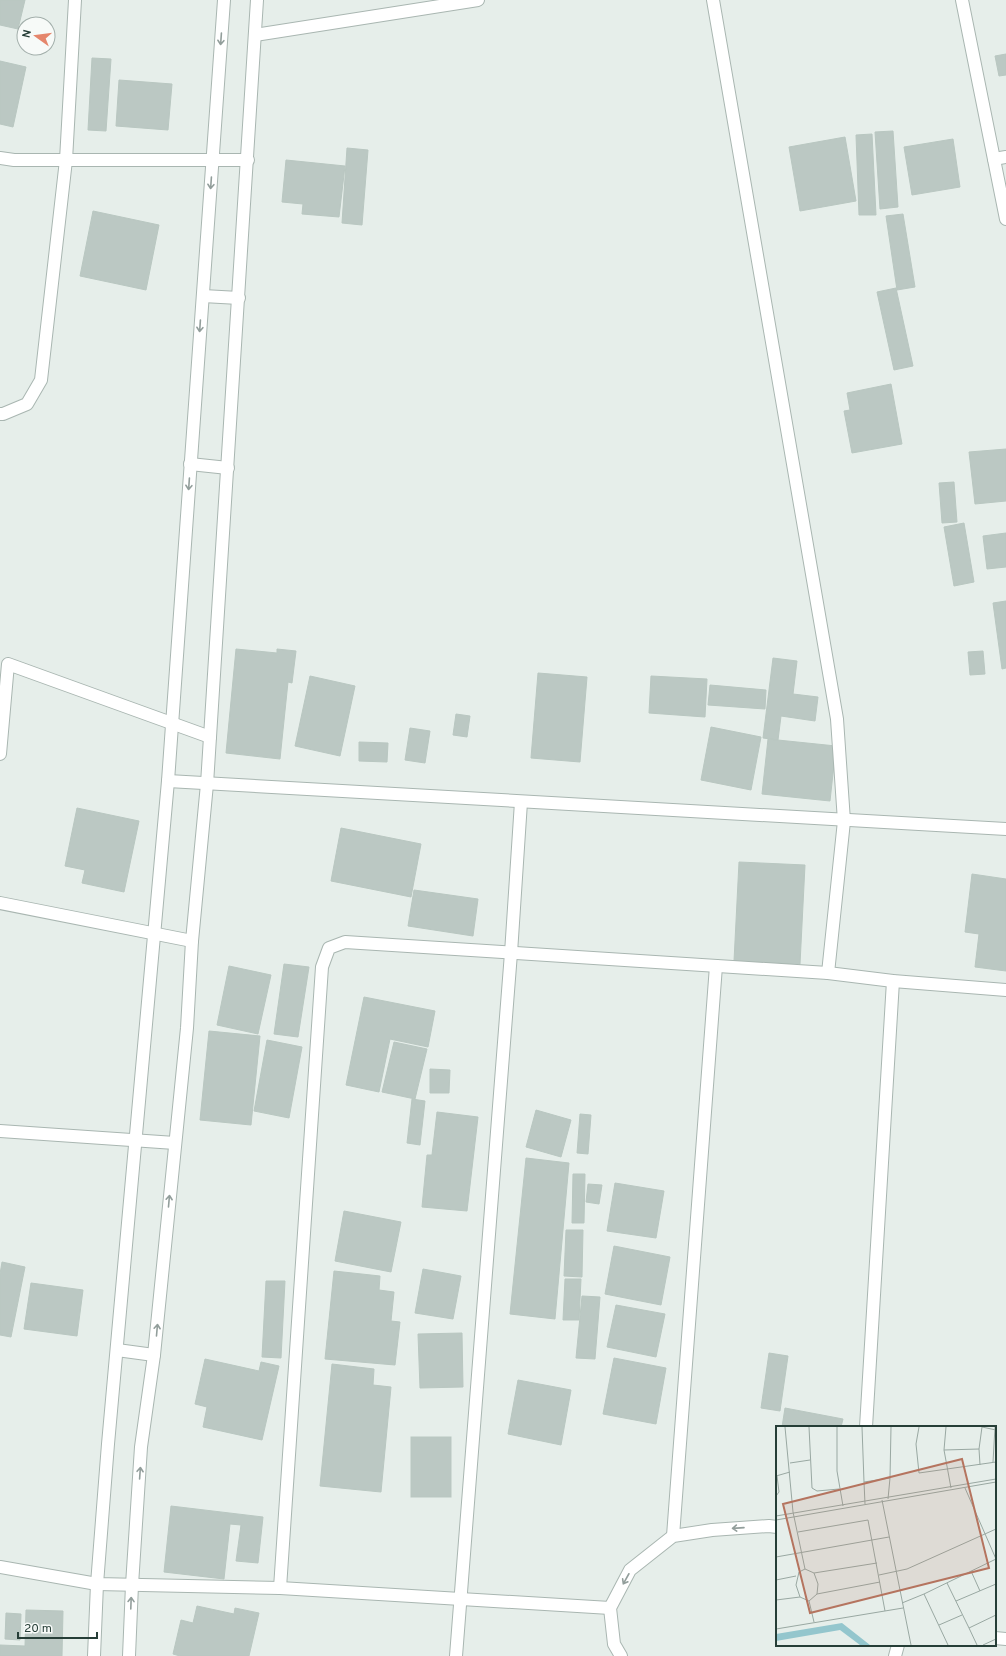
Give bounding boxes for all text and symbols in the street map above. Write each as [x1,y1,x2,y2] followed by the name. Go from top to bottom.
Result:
[16,16,56,56] north arrow
[20,28,35,39] text: N
[218,32,225,45] one-way arrow
[207,176,214,189] one-way arrow
[197,319,204,332] one-way arrow
[185,477,192,490] one-way arrow
[165,1195,173,1208] one-way arrow
[153,1324,160,1337] one-way arrow
[776,1426,996,1646] inset map
[136,1467,143,1480] one-way arrow
[732,1525,745,1532] one-way arrow
[621,1572,629,1584] one-way arrow
[127,1597,135,1610] one-way arrow
[18,1614,97,1640] scale bar
[24,1621,52,1637] text: 20 m

